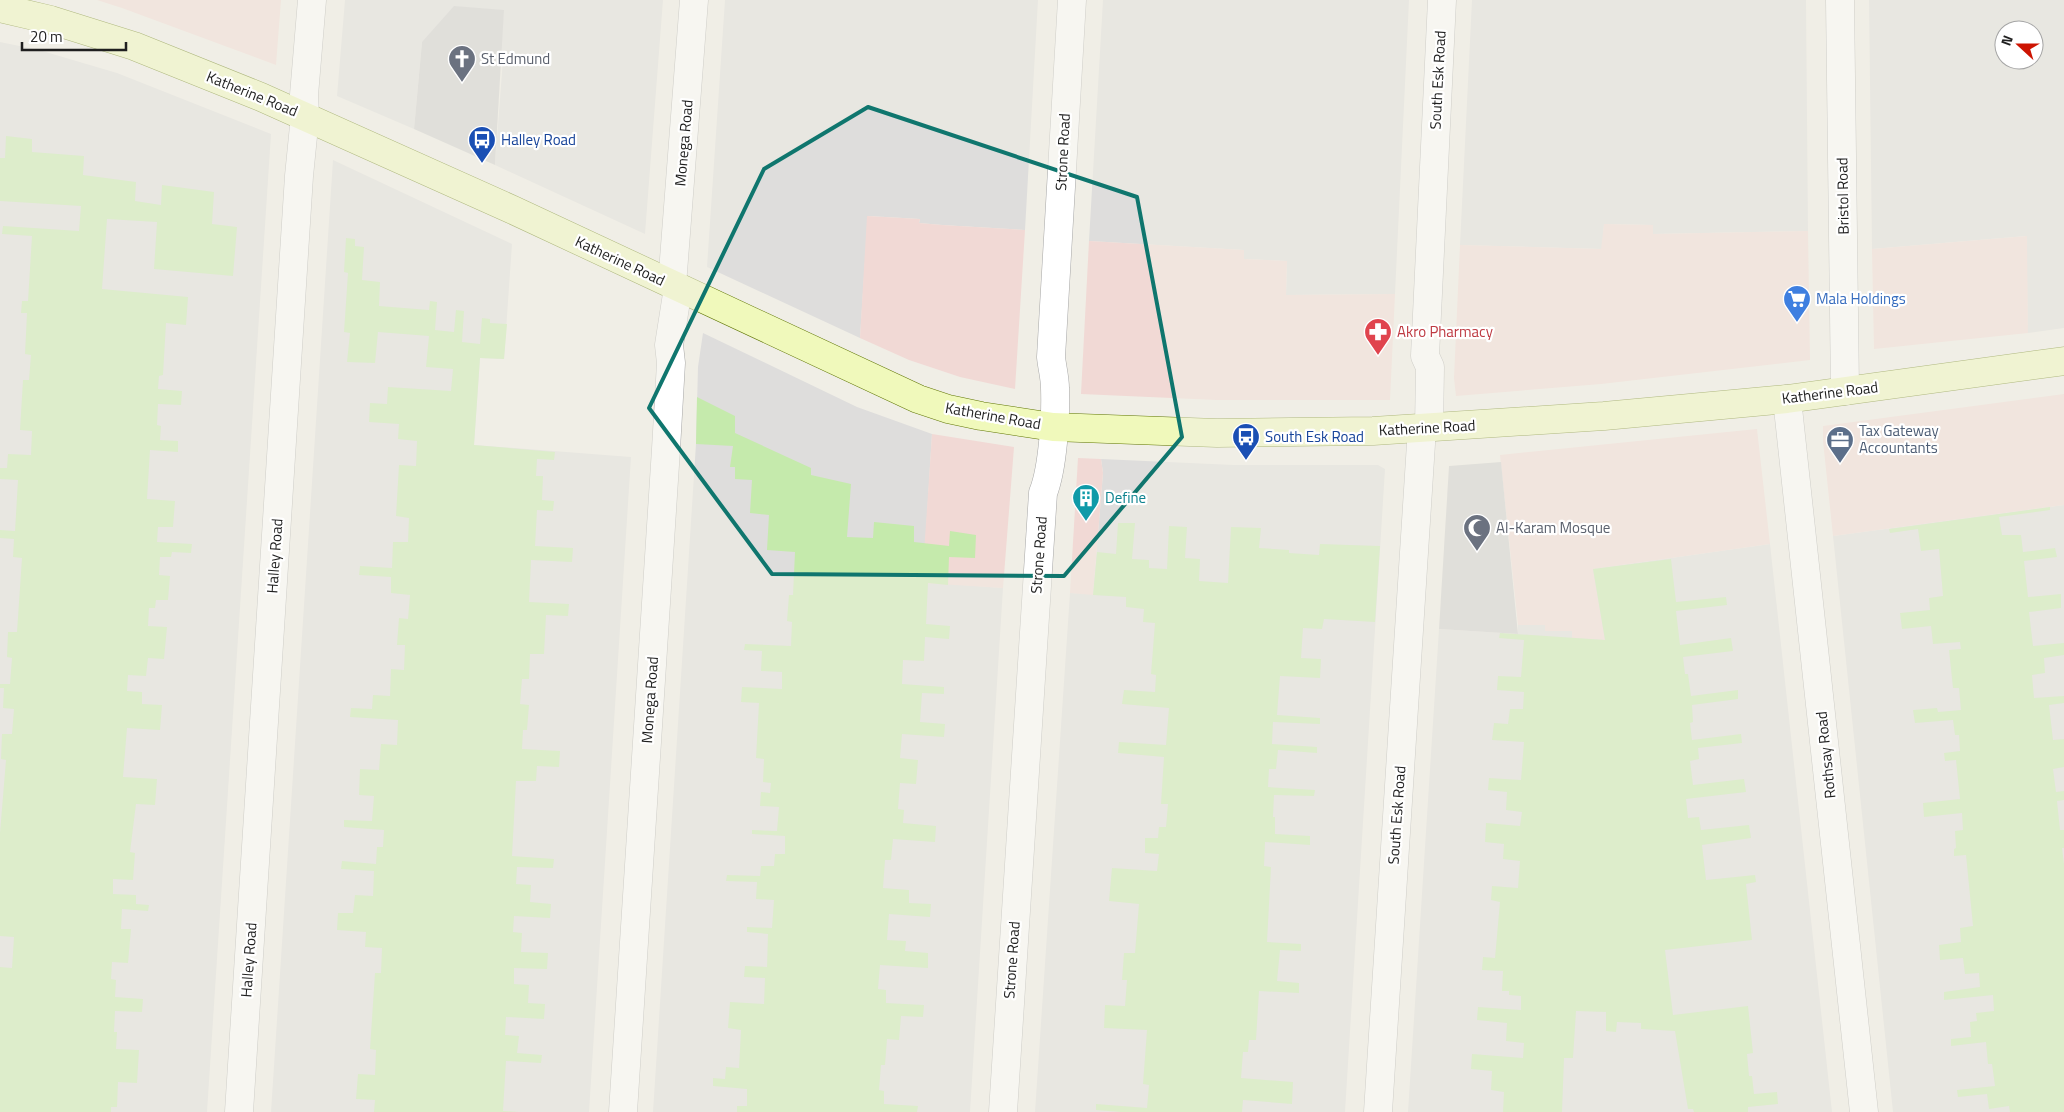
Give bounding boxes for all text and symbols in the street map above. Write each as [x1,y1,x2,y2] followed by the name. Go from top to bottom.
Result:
[22,20,126,52] scale bar
[1994,20,2044,70] north arrow
[30,25,63,48] text: 20 m
[1423,30,1452,130] street label: South Esk Road
[1995,32,2018,48] text: N
[447,44,477,83] church icon: St Edmund
[481,47,550,70] place label: St Edmund
[203,65,301,122] street label: Katherine Road
[668,99,699,187] street label: Monega Road
[1049,113,1076,191] street label: Strone Road
[467,125,497,164] bus stop icon: Halley Road
[501,128,576,151] place label: Halley Road
[1830,157,1855,235] street label: Bristol Road
[571,230,669,291] street label: Katherine Road
[1782,284,1812,323] supermarket icon: Mala Holdings
[1816,287,1906,310] place label: Mala Holdings
[1363,317,1393,356] pharmacy icon: Akro Pharmacy
[1397,320,1493,343] place label: Akro Pharmacy
[1780,375,1879,410] street label: Katherine Road
[943,396,1043,435] street label: Katherine Road
[1378,413,1476,442] street label: Katherine Road
[1859,419,1939,459] place label: Tax Gateway Accountants
[1231,422,1261,461] bus stop icon: South Esk Road
[1265,425,1364,448] place label: South Esk Road
[1825,425,1855,464] office icon: Tax Gateway Accountants
[1071,483,1101,522] building icon: Define
[1105,486,1146,509] place label: Define
[1462,513,1492,552] mosque icon: Al-Karam Mosque
[1024,515,1053,594] street label: Strone Road
[1496,516,1610,539] place label: Al-Karam Mosque
[260,518,289,594] street label: Halley Road
[635,656,664,744] street label: Monega Road
[1809,710,1842,800] street label: Rothsay Road
[1382,765,1411,865] street label: South Esk Road
[997,920,1026,999] street label: Strone Road
[234,922,263,998] street label: Halley Road

